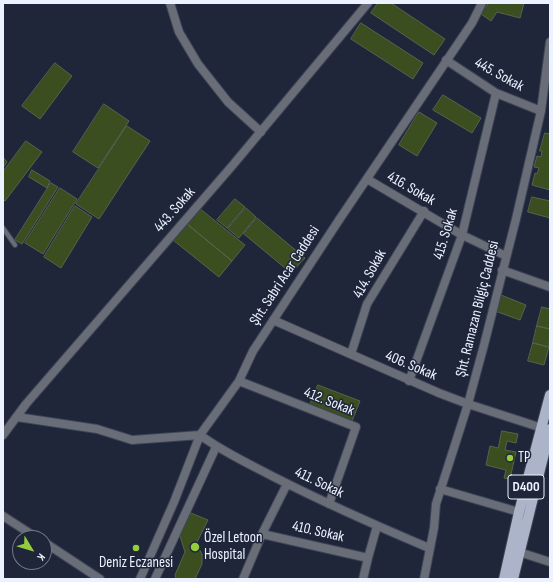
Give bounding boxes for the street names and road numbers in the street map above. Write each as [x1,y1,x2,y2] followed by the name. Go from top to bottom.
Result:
[471,54,527,96] street label: 445. Sokak
[384,168,438,210] street label: 416. Sokak
[150,184,200,236] street label: 443. Sokak
[430,206,462,262] street label: 415. Sokak
[246,223,324,329] street label: Şht. Sabri Acar Caddesi
[452,239,504,379] street label: Şht. Ramazan Bilgiç Caddesi
[349,246,391,302] street label: 414. Sokak
[382,347,440,385] street label: 406. Sokak
[301,384,357,420] street label: 412. Sokak
[292,463,346,503] street label: 411. Sokak
[508,475,544,499] road number: D400
[290,517,346,547] street label: 410. Sokak

